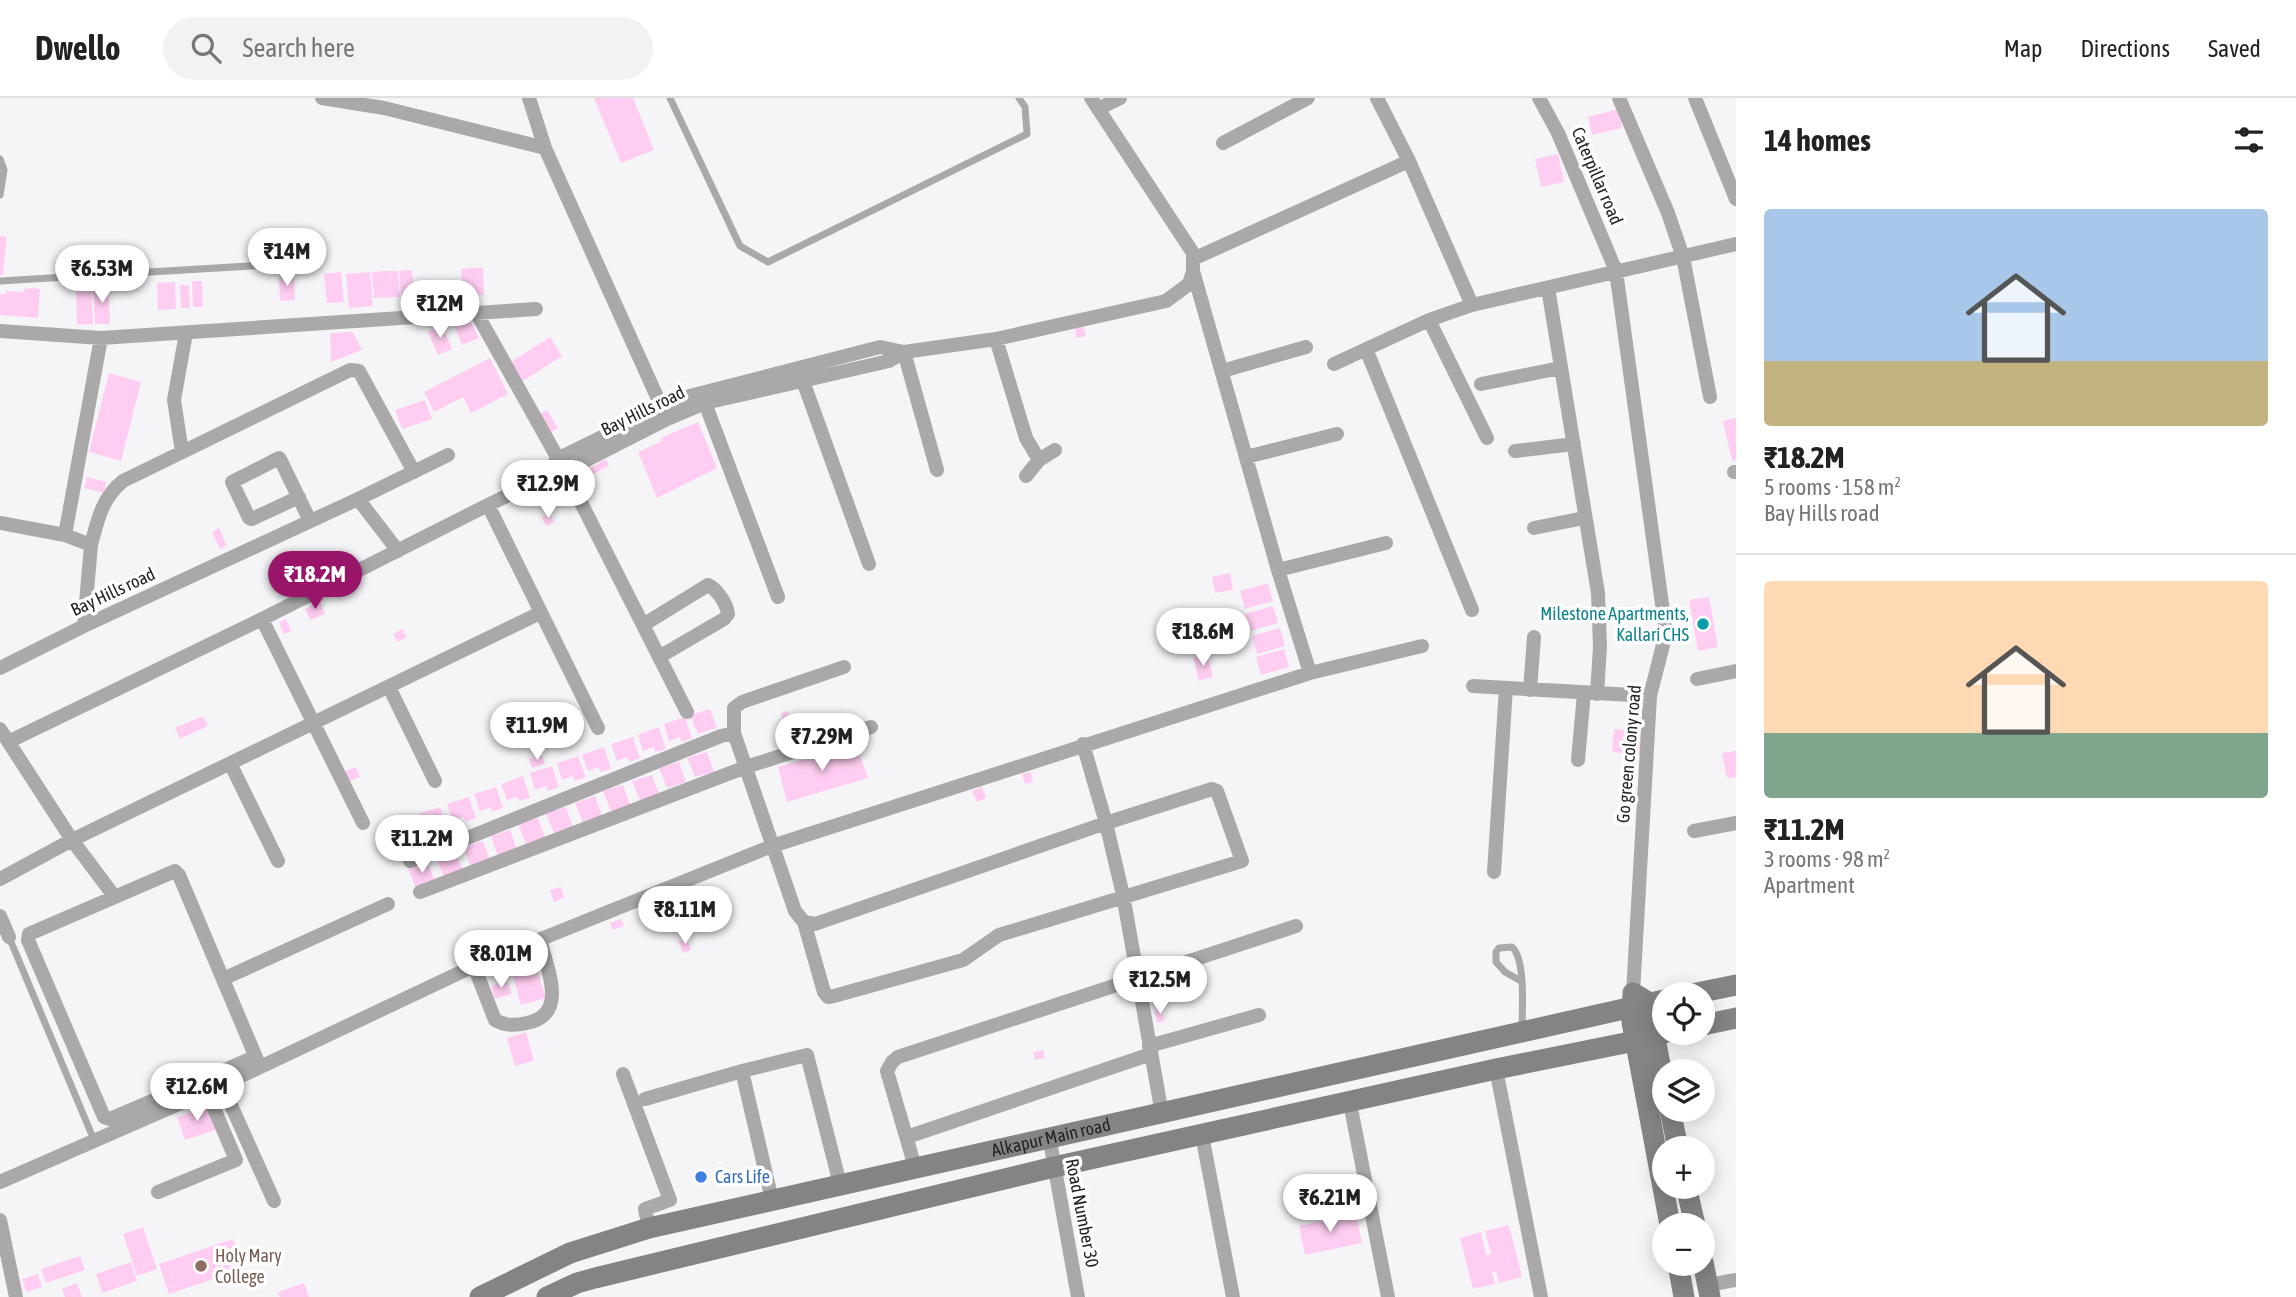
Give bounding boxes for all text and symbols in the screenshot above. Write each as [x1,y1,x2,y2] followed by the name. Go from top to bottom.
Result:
[163,17,653,80] search box
[35,29,121,67] text: Dwello
[187,29,225,67] icon: search
[243,33,355,63] text: Search here
[2004,35,2042,62] text: Map
[2080,35,2170,62] text: Directions
[2208,35,2261,62] text: Saved
[2230,121,2268,159] icon: filters
[1764,123,1871,157] text: 14 homes
[1567,124,1627,228] street label: Caterpillar road
[246,228,328,288] pin: ₹14M
[264,238,310,264] text: ₹14M
[45,246,159,305] pin: ₹6.53M
[71,255,133,281] text: ₹6.53M
[1953,255,2079,381] icon: home
[399,280,481,340] pin: ₹12M
[417,290,463,316] text: ₹12M
[598,381,688,440] street label: Bay Hills road
[1764,440,1845,474] text: ₹18.2M
[491,460,605,520] pin: ₹12.9M
[517,470,579,496] text: ₹12.9M
[1764,474,1901,500] text: 5 rooms · 158 m²
[1764,500,1880,526] text: Bay Hills road
[258,552,372,611] pin: ₹18.2M
[284,561,346,587] text: ₹18.2M
[67,563,158,620] street label: Bay Hills road
[1540,603,1689,645] place label: Milestone Apartments, Kallari CHS
[1146,608,1260,668] pin: ₹18.6M
[1695,616,1711,632] marker: Milestone Apartments, Kallari CHS
[1172,618,1234,644] text: ₹18.6M
[1953,627,2079,753] icon: home
[1612,684,1645,824] street label: Go green colony road
[480,702,594,762] pin: ₹11.9M
[506,712,568,738] text: ₹11.9M
[765,714,879,773] pin: ₹7.29M
[791,723,853,749] text: ₹7.29M
[1764,812,1845,846] text: ₹11.2M
[365,816,479,875] pin: ₹11.2M
[391,825,453,851] text: ₹11.2M
[1764,846,1890,872] text: 3 rooms · 98 m²
[1764,872,1855,898] text: Apartment
[628,886,742,946] pin: ₹8.11M
[654,896,716,922] text: ₹8.11M
[444,930,558,990] pin: ₹8.01M
[470,940,532,966] text: ₹8.01M
[1103,956,1217,1016] pin: ₹12.5M
[1129,966,1191,992] text: ₹12.5M
[1652,982,1715,1276] map controls
[1652,982,1715,1045] button: locate
[1652,1059,1715,1122] button: layers
[140,1063,254,1123] pin: ₹12.6M
[166,1073,228,1099] text: ₹12.6M
[989,1114,1112,1161] street label: Alkapur Main road
[1652,1136,1715,1199] button: +
[1062,1157,1103,1269] street label: Road Number 30
[715,1166,770,1187] place label: Cars Life
[693,1169,709,1185] marker: Cars Life
[1273,1174,1387,1234] pin: ₹6.21M
[1299,1184,1361,1210] text: ₹6.21M
[1652,1213,1715,1276] button: −
[215,1245,282,1287] place label: Holy Mary College
[193,1258,209,1274] marker: Holy Mary College

